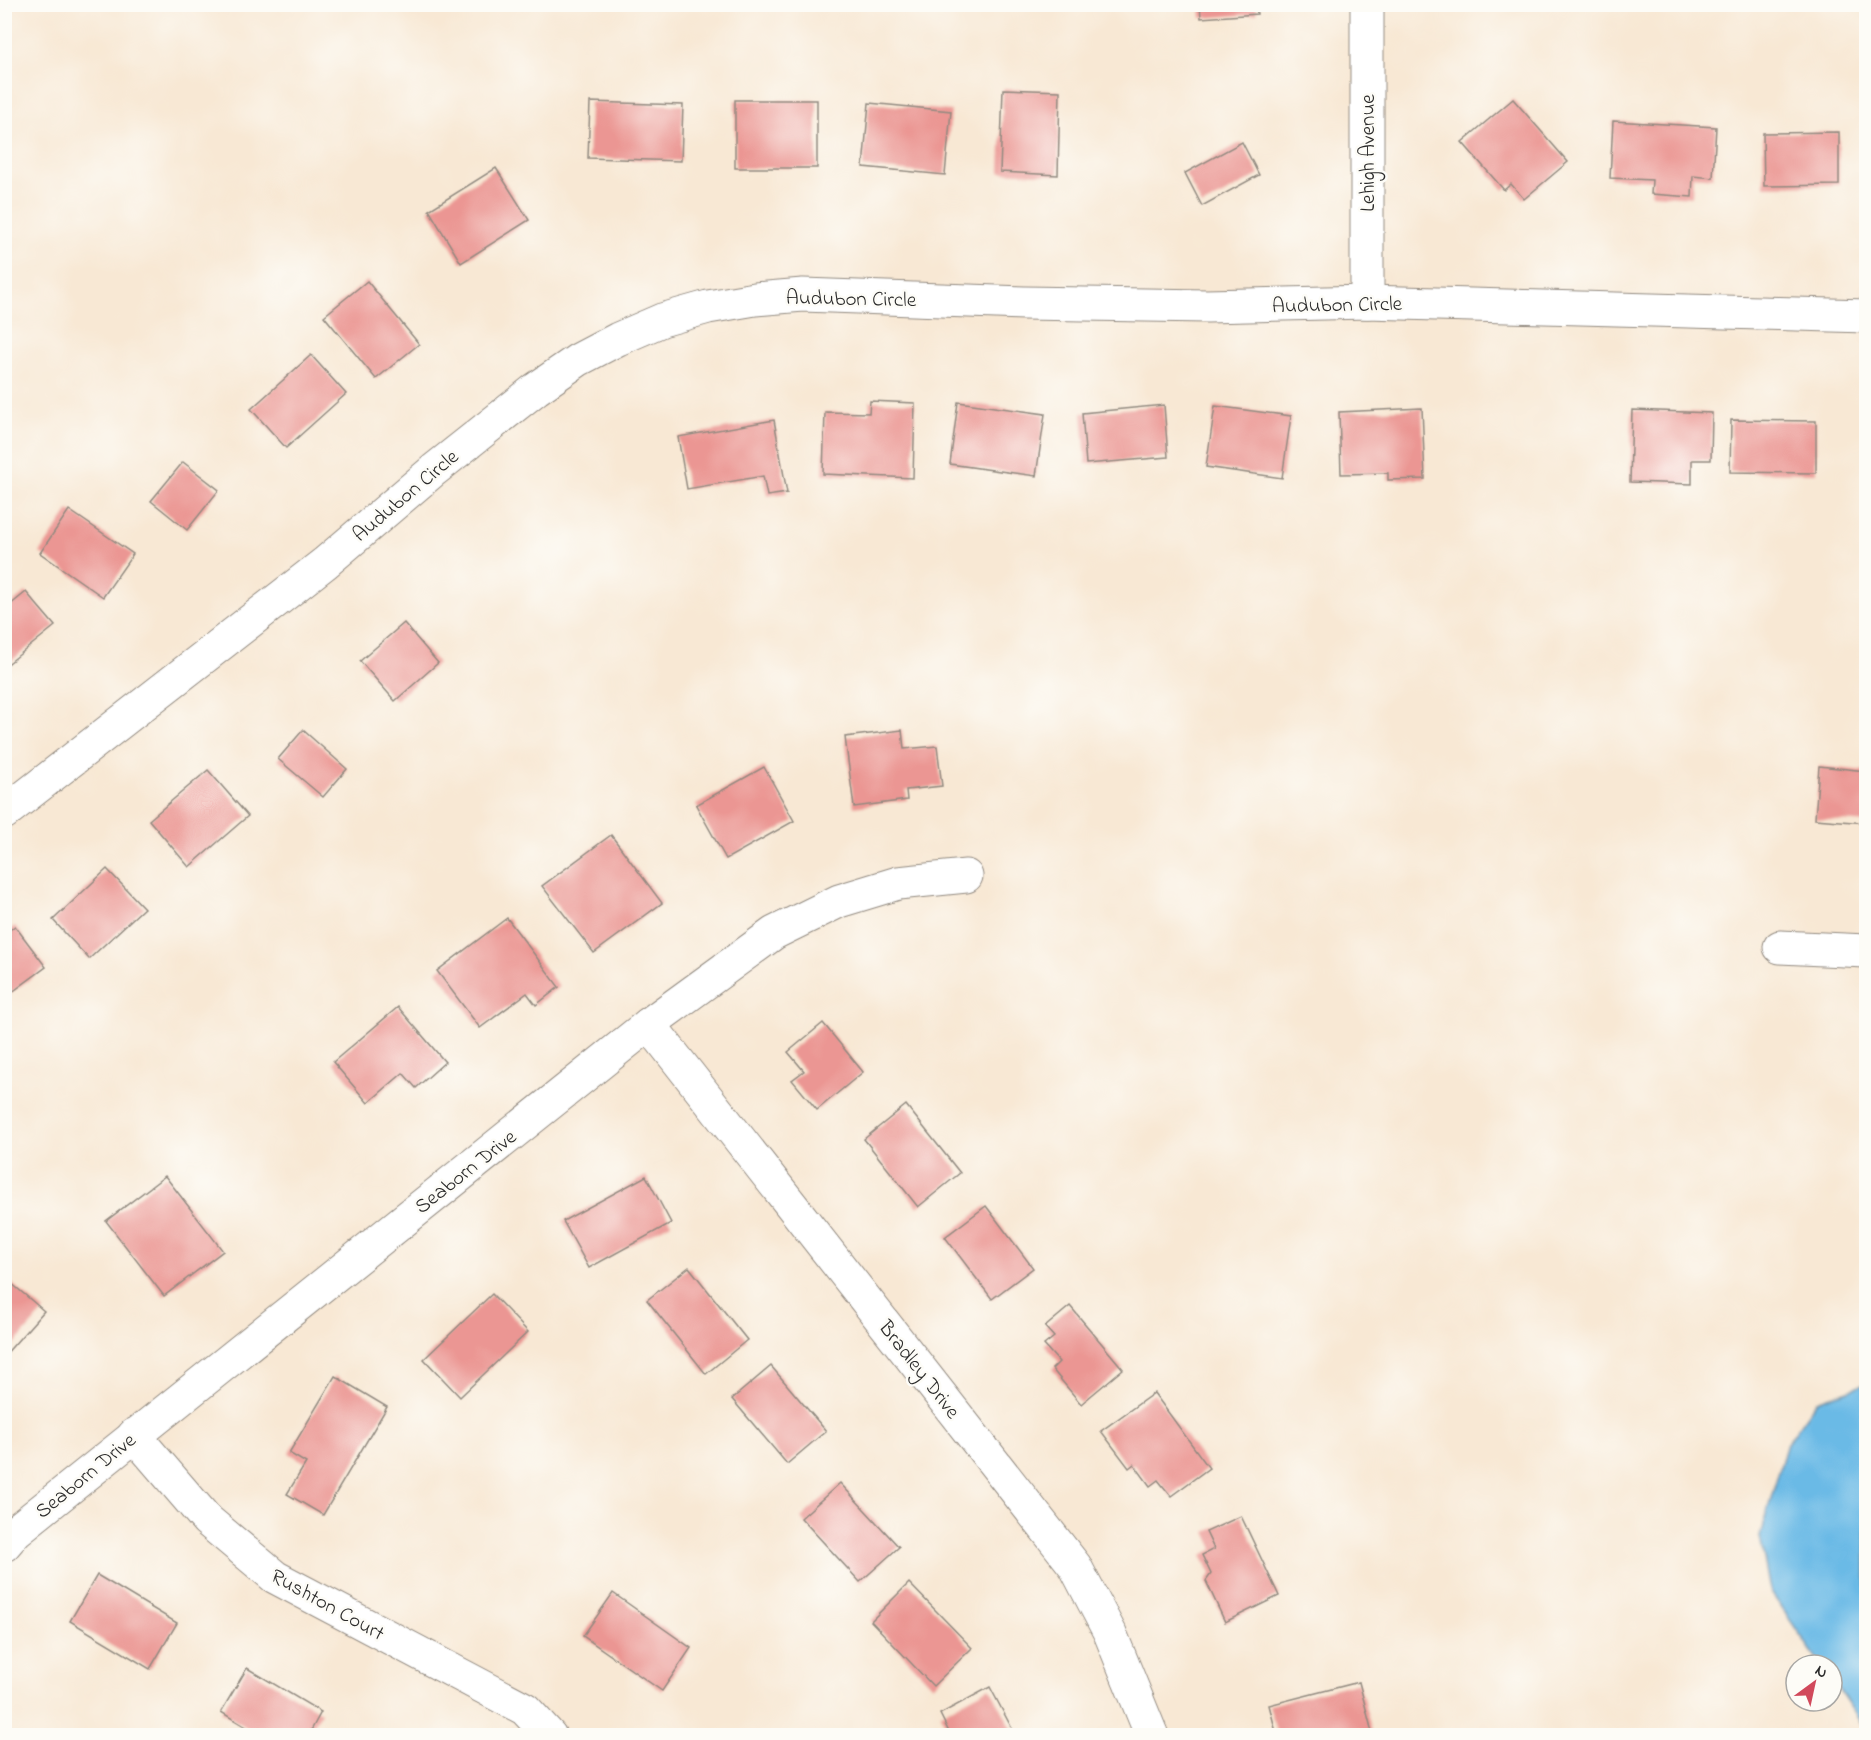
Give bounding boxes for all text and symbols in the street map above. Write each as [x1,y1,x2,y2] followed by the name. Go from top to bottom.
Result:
[1354,94,1386,212] street label: Lehigh Avenue
[786,284,917,316] street label: Audubon Circle
[1272,290,1403,322] street label: Audubon Circle
[347,443,466,550] street label: Audubon Circle
[409,1123,524,1222] street label: Seaborn Drive
[868,1314,967,1427] street label: Bradley Drive
[29,1426,144,1527] street label: Seaborn Drive
[265,1562,389,1649] street label: Rushton Court
[1784,1653,1844,1713] north arrow
[1810,1659,1832,1685] text: N

